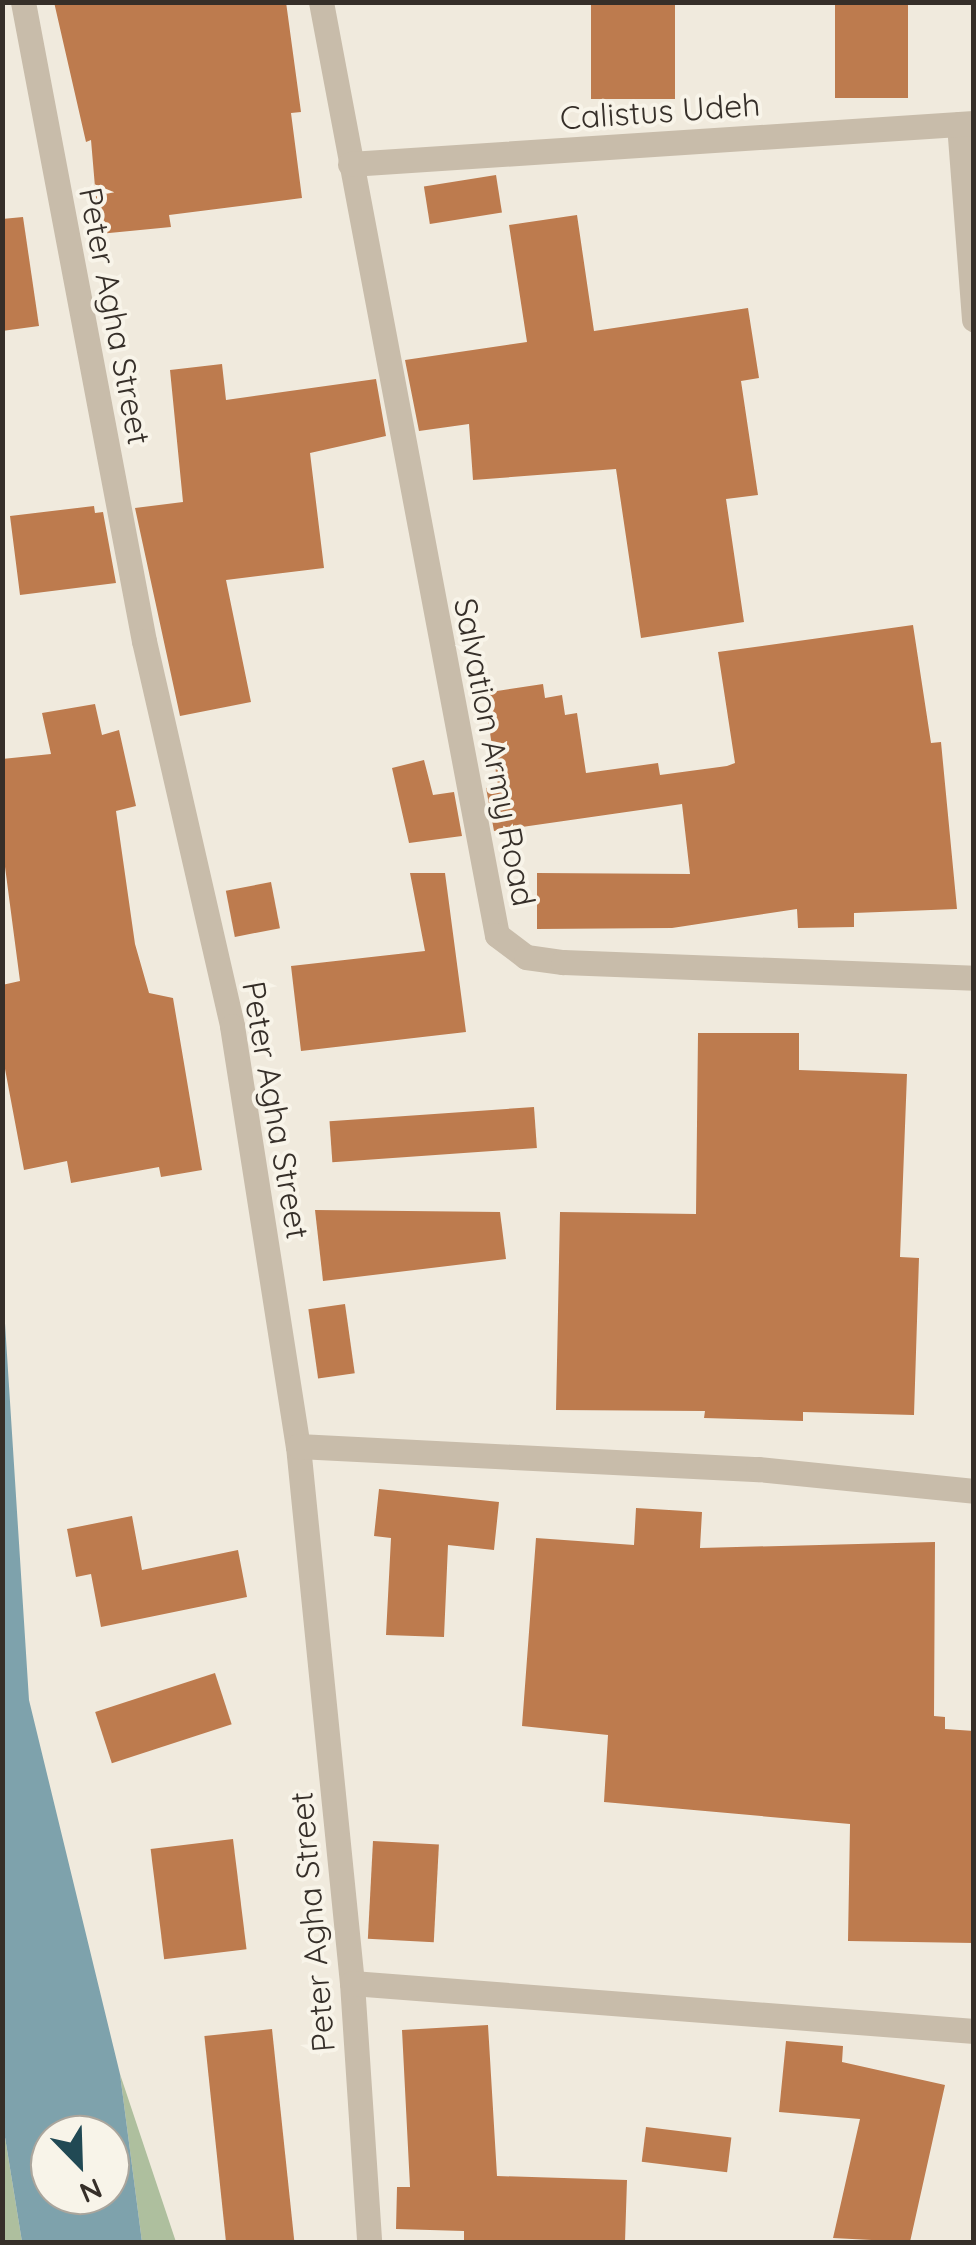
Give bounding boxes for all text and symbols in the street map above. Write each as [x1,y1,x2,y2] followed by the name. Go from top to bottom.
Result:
[559,85,761,137] street label: Calistus Udeh
[71,184,159,448] street label: Peter Agha Street
[446,595,544,909] street label: Salvation Army Road
[234,978,318,1242] street label: Peter Agha Street
[281,1790,343,2054] street label: Peter Agha Street
[30,2115,130,2215] north arrow
[75,2171,107,2211] text: N

